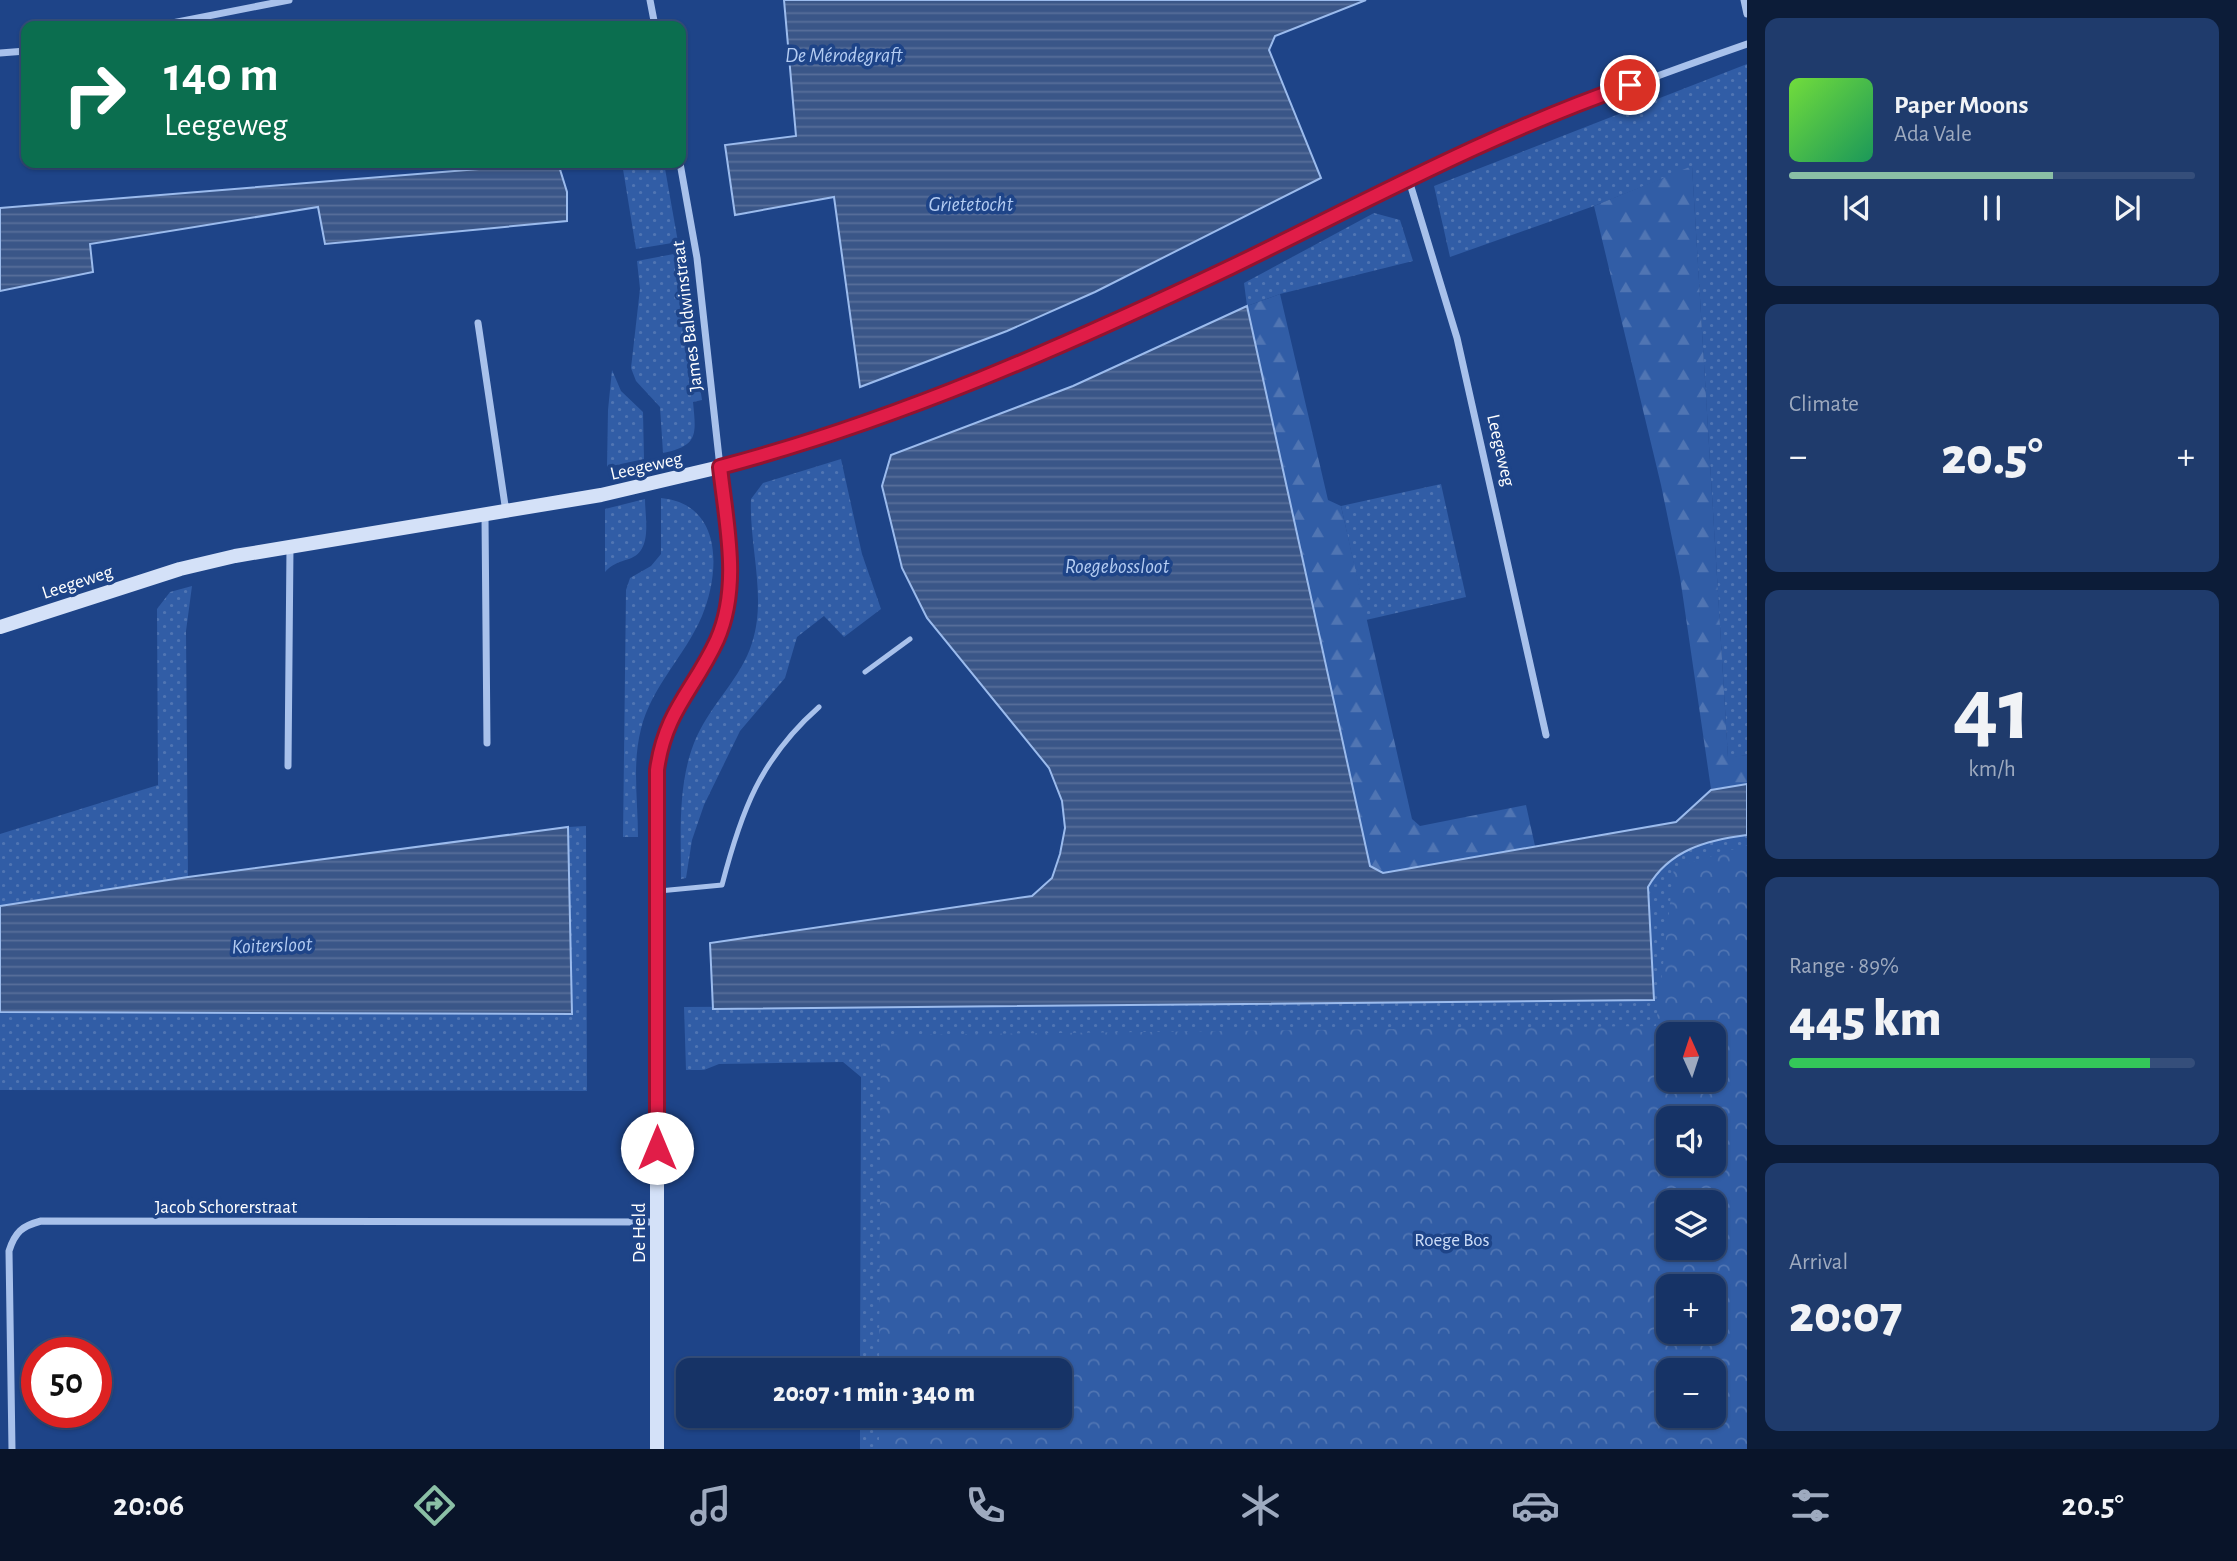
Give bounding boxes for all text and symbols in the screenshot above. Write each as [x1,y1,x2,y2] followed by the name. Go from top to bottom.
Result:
[785,45,903,66] water label: De Mérodegraft
[49,49,140,140] icon: right
[164,51,279,100] text: 140 m
[1600,55,1660,115] pin
[1611,66,1649,104] icon: arrive
[1894,92,2029,118] text: Paper Moons
[164,109,288,141] text: Leegeweg
[1894,123,1972,146] text: Ada Vale
[1838,189,1876,227] icon: previous
[1973,189,2011,227] icon: pause
[2108,189,2146,227] icon: next
[929,194,1013,215] water label: Grietetocht
[669,239,706,392] street label: James Baldwinstraat
[1789,393,1859,416] text: Climate
[1483,412,1518,489] street label: Leegeweg
[1941,431,2043,483] text: 20.5°
[1789,438,1807,476] text: −
[2177,438,2195,476] text: +
[608,449,685,484] street label: Leegeweg
[1065,556,1169,577] water label: Roegebossloot
[40,562,116,603] street label: Leegeweg
[1953,665,2031,756] text: 41
[1968,758,2016,781] text: km/h
[231,934,313,957] water label: Koitersloot
[1789,955,1899,978] text: Range · 89%
[1789,993,1942,1045] text: 445 km
[1656,1022,1726,1092] north arrow
[1656,1022,1726,1428] map controls
[1656,1106,1726,1176] button: sound
[620,1111,694,1185] position arrow
[1656,1190,1726,1260] button: layers
[155,1198,297,1217] street label: Jacob Schorerstraat
[630,1203,649,1263] street label: De Held
[1414,1231,1490,1250] park label: Roege Bos
[1789,1251,1848,1274] text: Arrival
[1656,1274,1726,1344] button: +
[1789,1289,1903,1341] text: 20:07
[21,1337,112,1428] speed limit sign: 50
[1656,1358,1726,1428] button: −
[773,1380,975,1406] text: 20:07 · 1 min · 340 m
[410,1481,459,1530] icon: directions
[686,1481,735,1530] icon: music
[961,1481,1010,1530] icon: phone
[1236,1481,1285,1530] icon: climate
[1511,1481,1560,1530] icon: car
[1786,1481,1835,1530] icon: filters
[113,1489,184,1521] text: 20:06
[2062,1489,2124,1521] text: 20.5°

